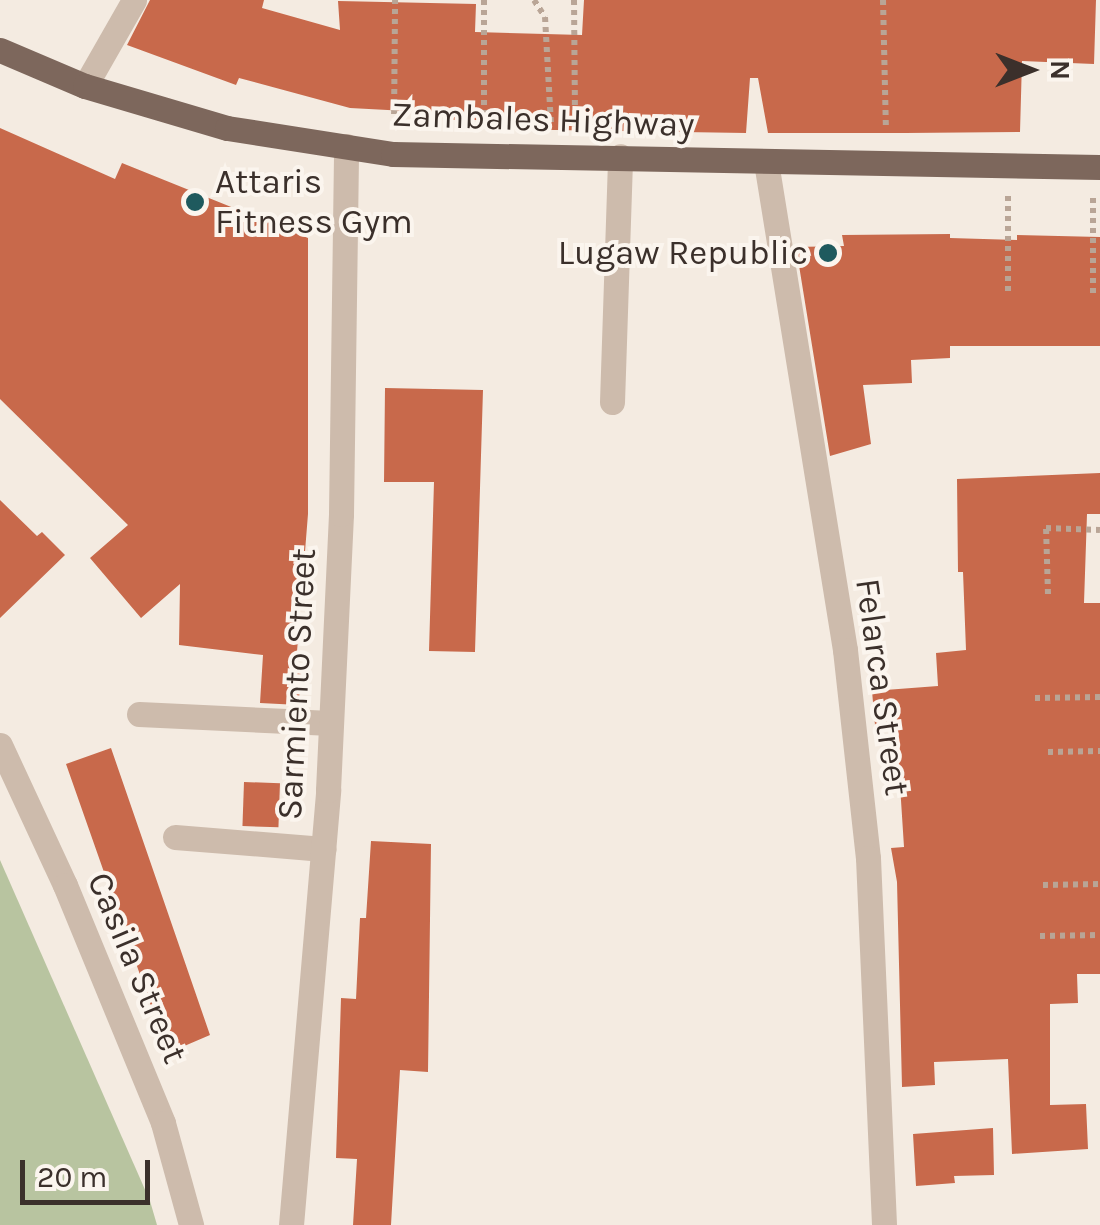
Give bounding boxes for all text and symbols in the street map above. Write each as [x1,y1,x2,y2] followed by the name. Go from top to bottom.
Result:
[980,20,1080,120] north arrow
[1044,60,1077,80] text: N
[391,94,695,146] street label: Zambales Highway
[215,161,413,243] place label: Attaris Fitness Gym
[184,191,206,213] marker: Attaris Fitness Gym
[558,232,808,274] place label: Lugaw Republic
[817,242,839,264] marker: Lugaw Republic
[269,547,325,821] street label: Sarmiento Street
[846,576,918,798] street label: Felarca Street
[78,866,196,1070] street label: Casila Street
[25,1140,155,1202] scale bar
[37,1159,107,1195] text: 20 m

